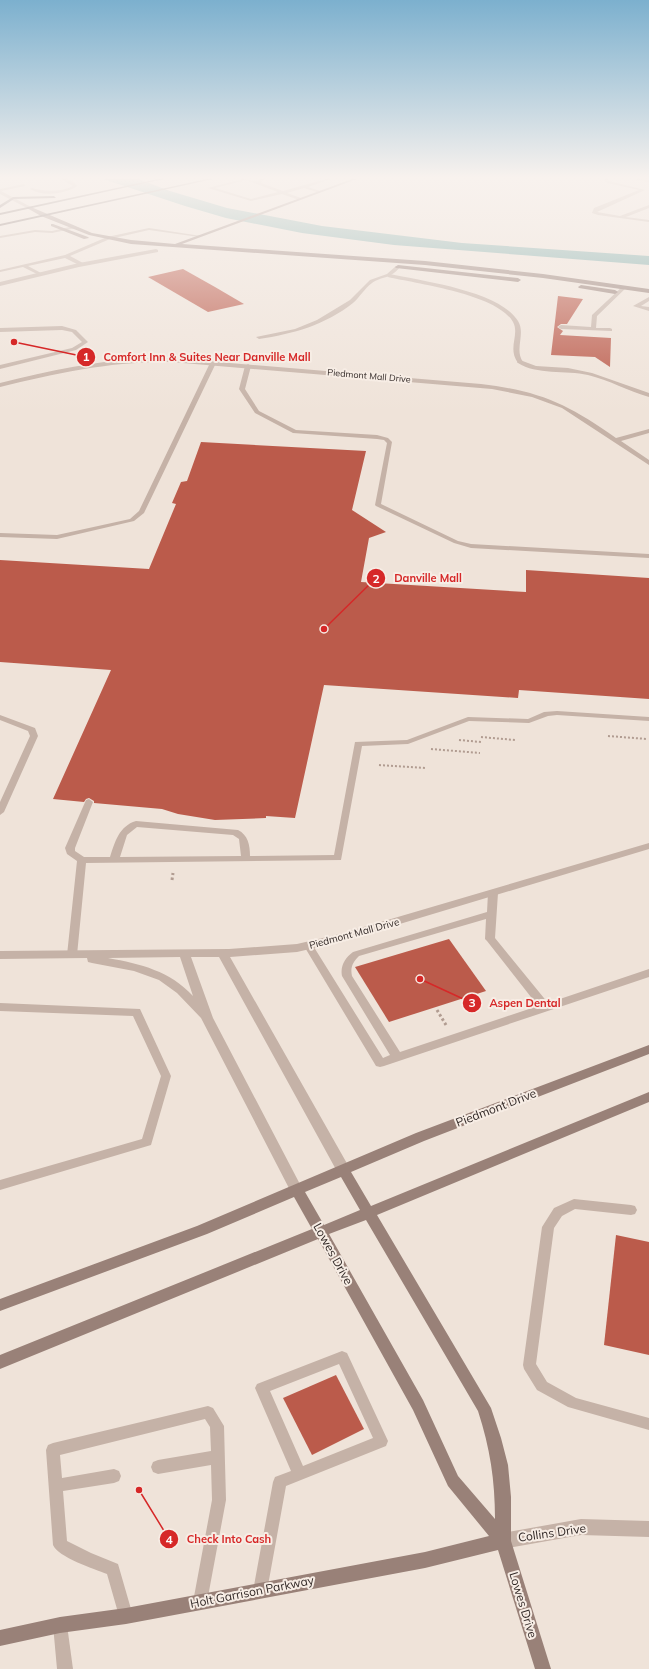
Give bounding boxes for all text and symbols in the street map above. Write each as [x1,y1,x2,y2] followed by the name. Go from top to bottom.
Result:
[76,346,319,369] callout: Comfort Inn & Suites Near Danville Mall
[82,349,90,364] text: 1
[104,350,311,364] text: Comfort Inn & Suites Near Danville Mall
[327,366,411,385] street label: Piedmont Mall Drive
[366,567,470,590] callout: Danville Mall
[372,571,380,586] text: 2
[394,571,462,585] text: Danville Mall
[308,915,401,952] street label: Piedmont Mall Drive
[462,992,569,1015] callout: Aspen Dental
[468,995,476,1010] text: 3
[489,996,561,1010] text: Aspen Dental
[453,1085,538,1130] street label: Piedmont Drive
[310,1220,357,1287] street label: Lowes Drive
[517,1520,587,1545] street label: Collins Drive
[159,1528,279,1551] callout: Check Into Cash
[165,1532,173,1547] text: 4
[187,1532,271,1546] text: Check Into Cash
[506,1570,541,1640] street label: Lowes Drive
[189,1572,316,1611] street label: Holt Garrison Parkway

